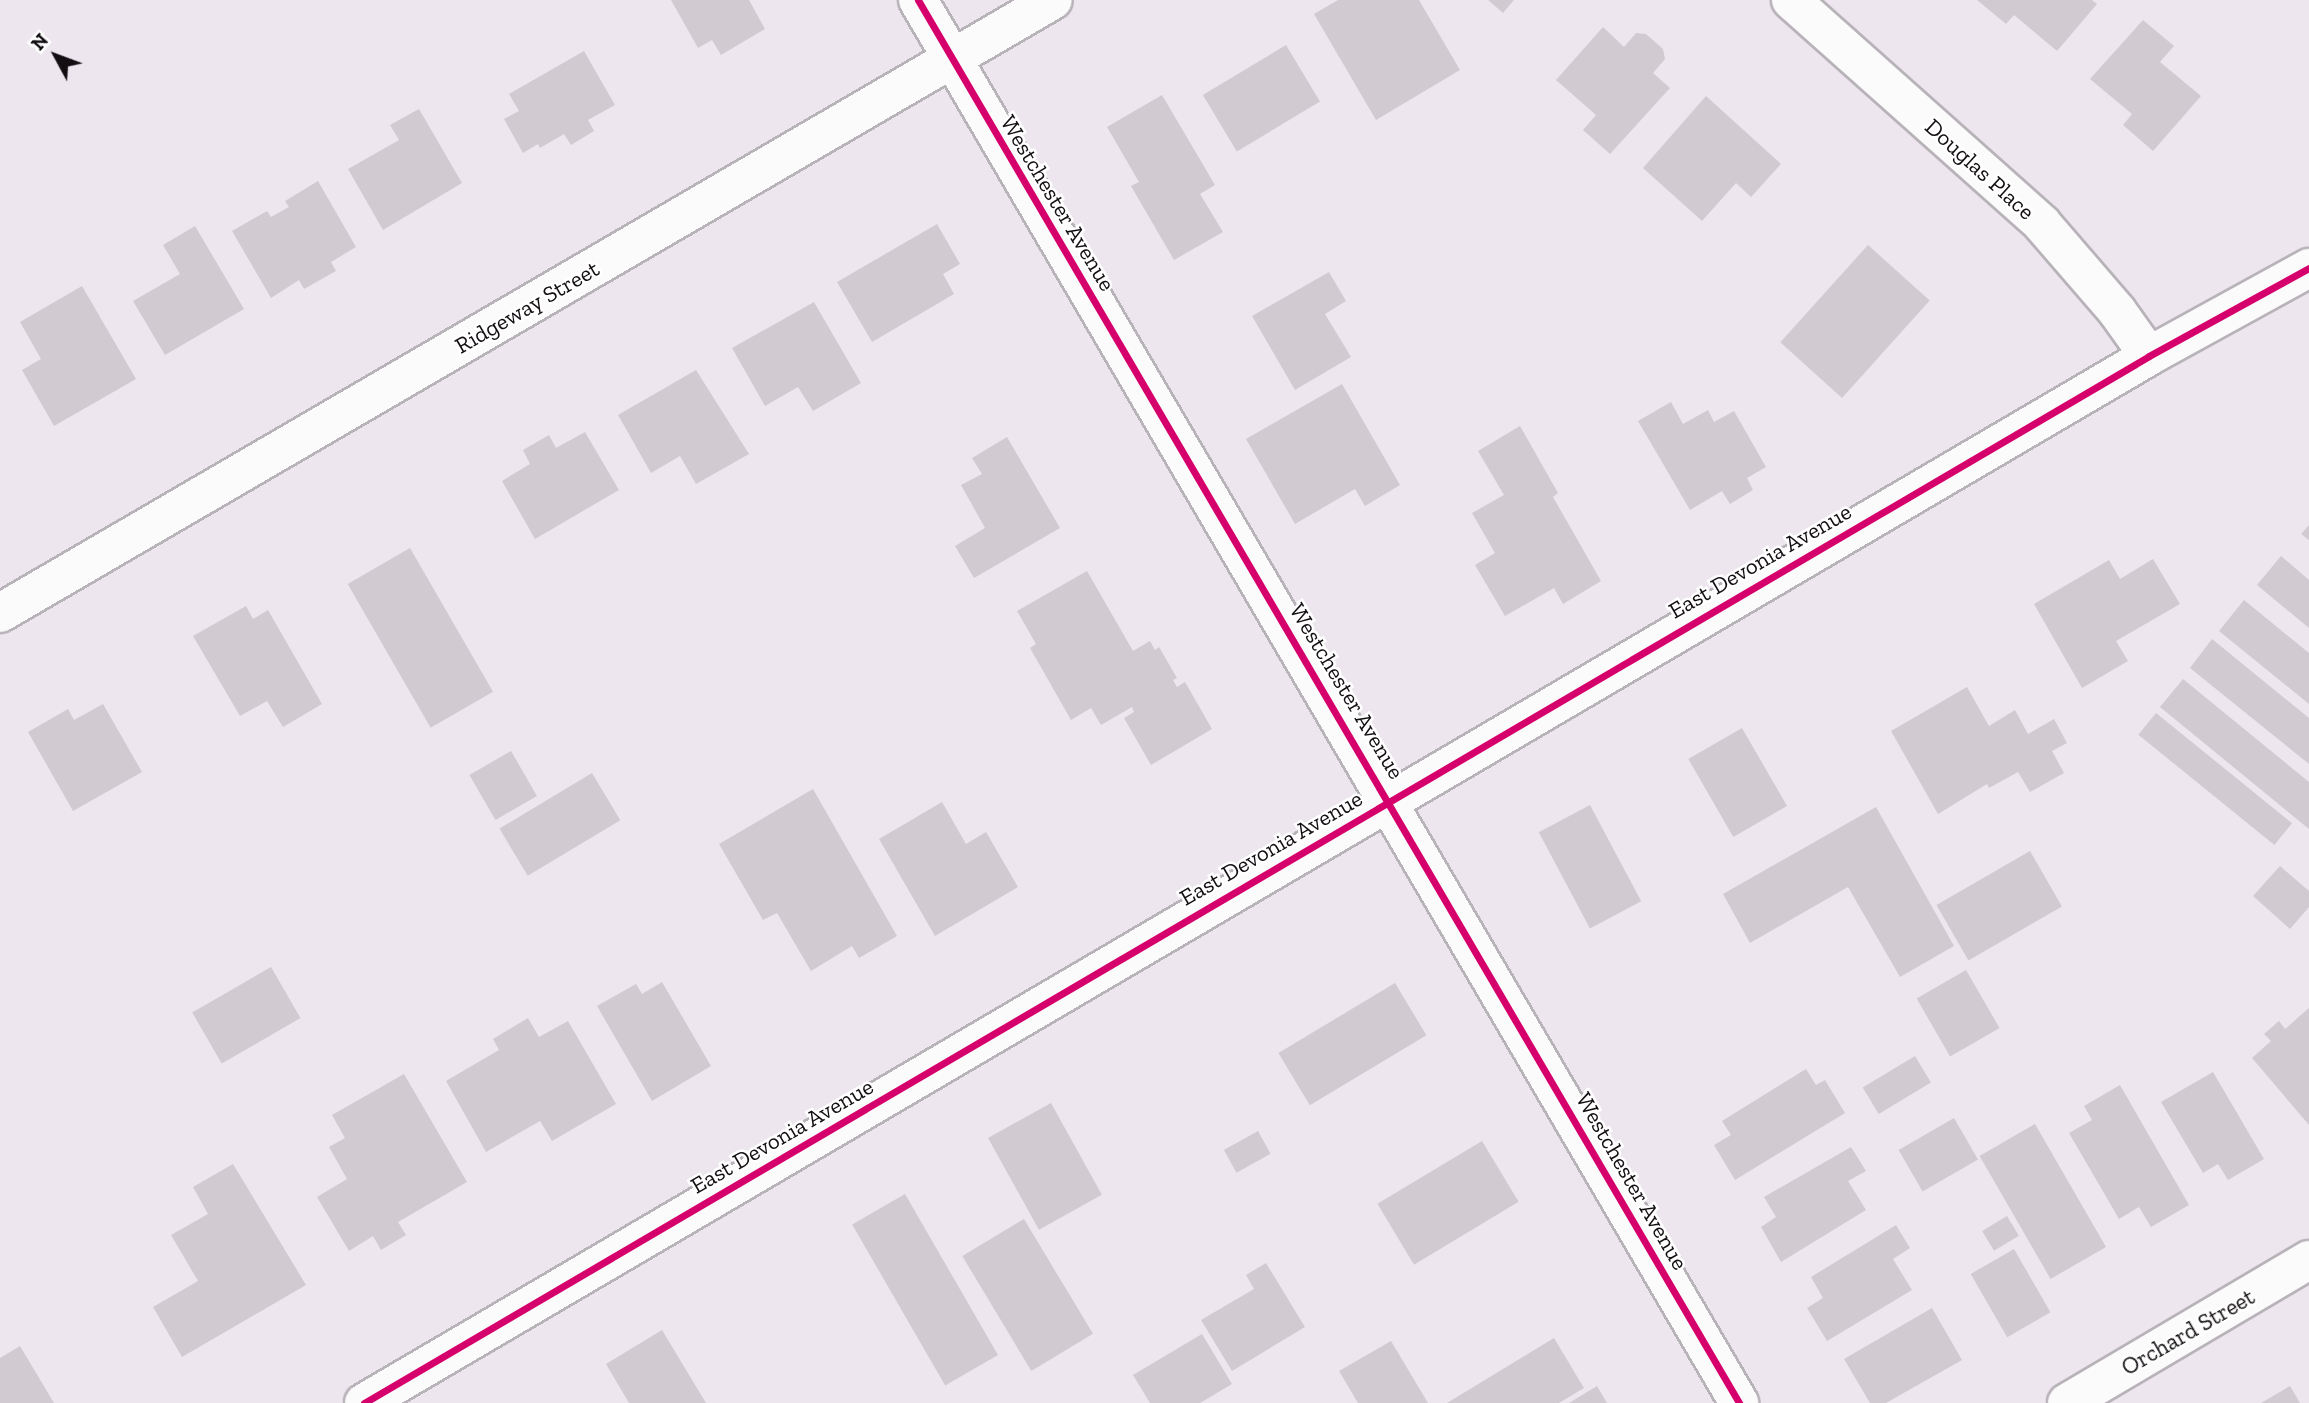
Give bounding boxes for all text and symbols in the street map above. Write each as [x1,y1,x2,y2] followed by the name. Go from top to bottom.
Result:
[21,21,91,91] north arrow
[26,29,53,55] text: N
[994,110,1122,296] street label: Westchester Avenue
[1920,113,2040,225] street label: Douglas Place
[450,254,604,360] street label: Ridgeway Street
[1663,497,1857,625] street label: East Devonia Avenue
[1283,598,1411,784] street label: Westchester Avenue
[1174,784,1368,912] street label: East Devonia Avenue
[685,1072,879,1200] street label: East Devonia Avenue
[1570,1087,1694,1275] street label: Westchester Avenue
[2117,1283,2259,1381] street label: Orchard Street

